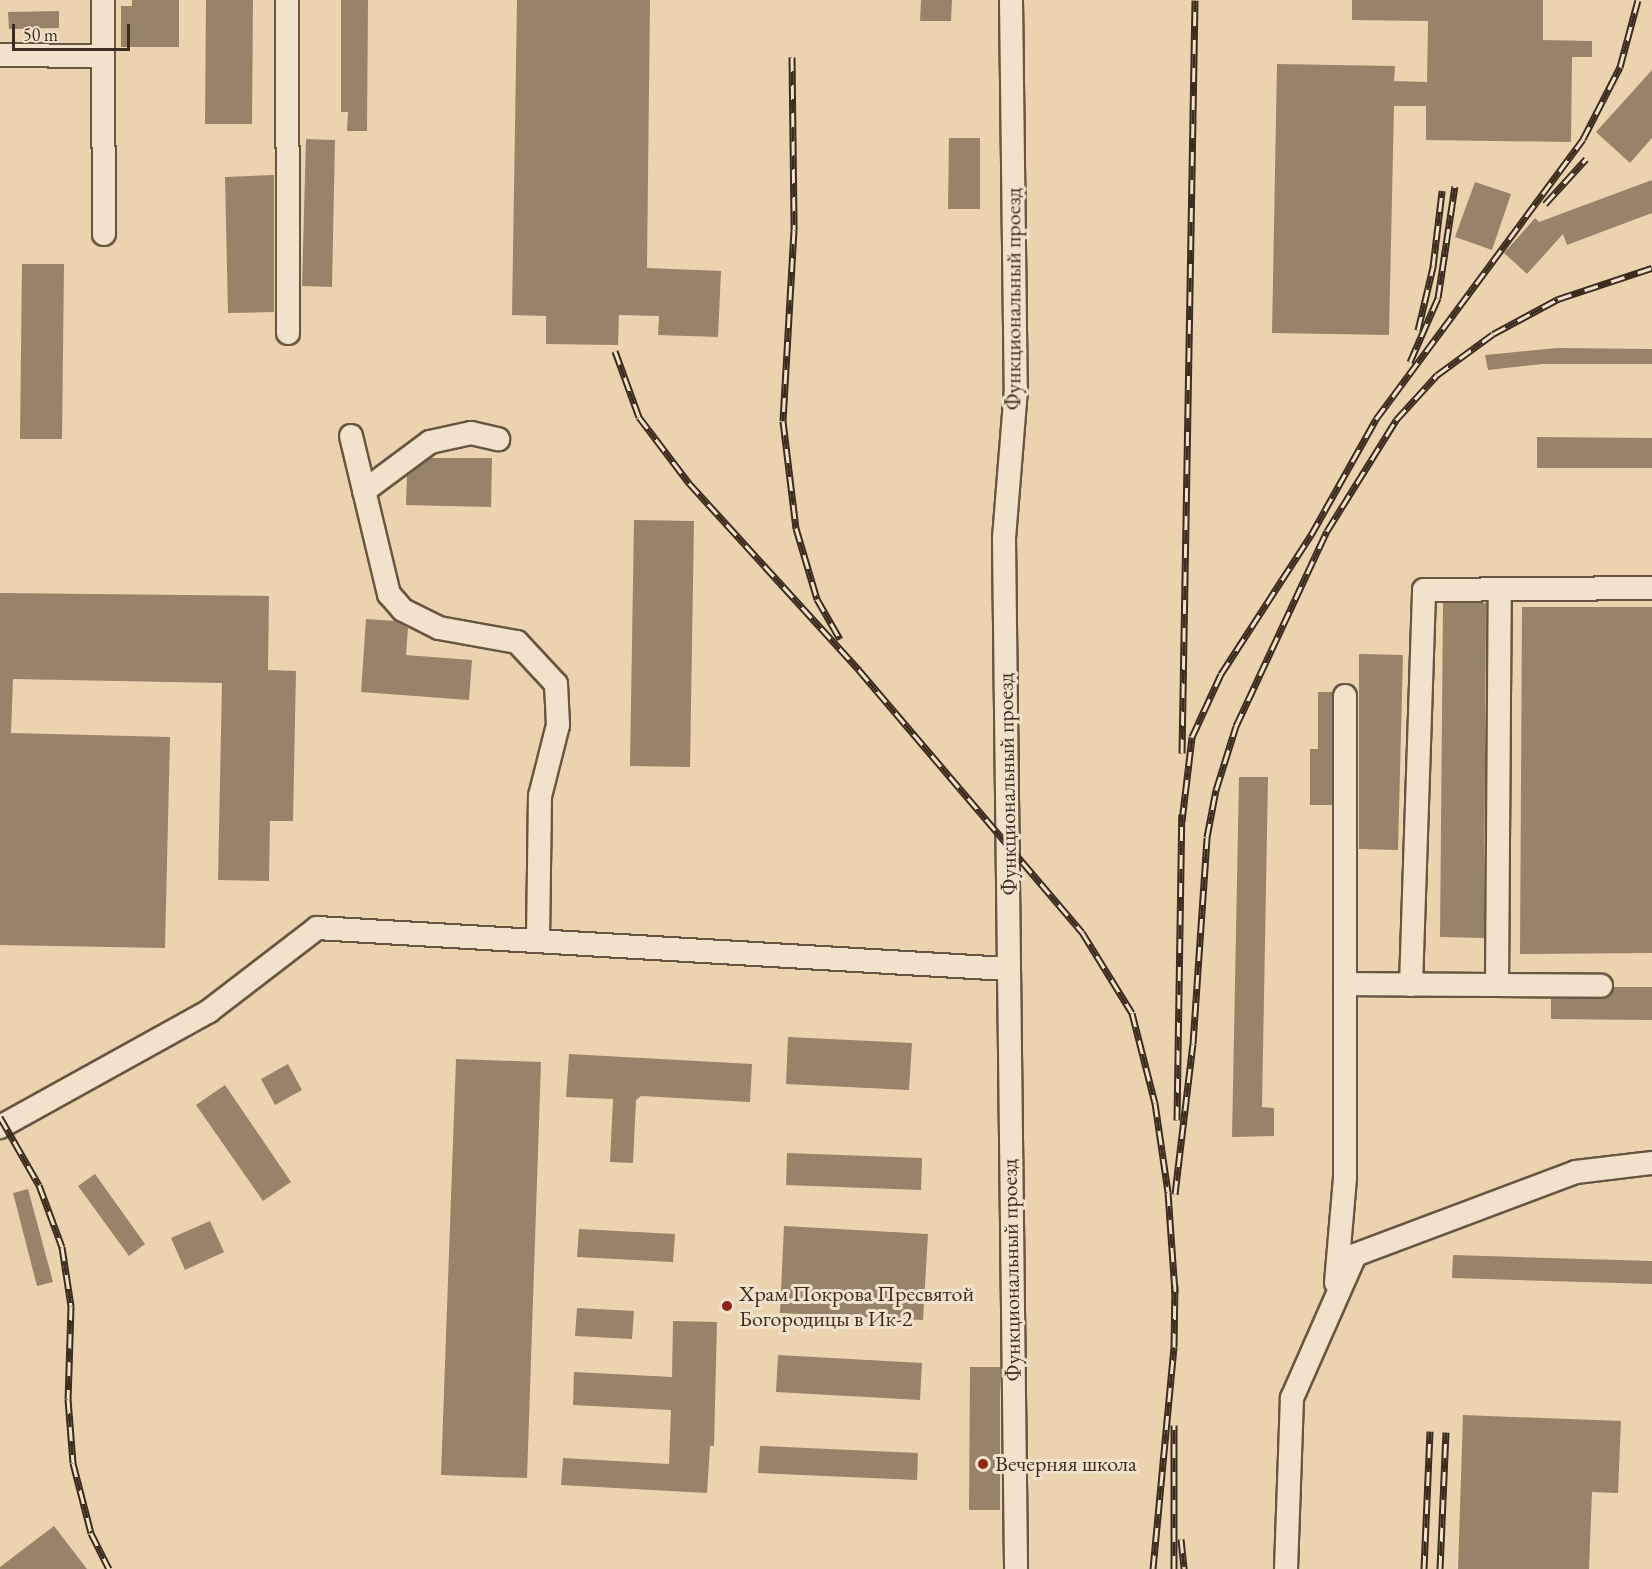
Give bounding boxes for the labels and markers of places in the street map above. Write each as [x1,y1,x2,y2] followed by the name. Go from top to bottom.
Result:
[739,1280,974,1332] place label: Храм Покрова Пресвятой Богородицы в Ик-2
[720,1299,734,1313] marker: Храм Покрова Пресвятой Богородицы в Ик-2
[995,1451,1137,1477] place label: Вечерняя школа
[976,1457,990,1471] marker: Вечерняя школа

